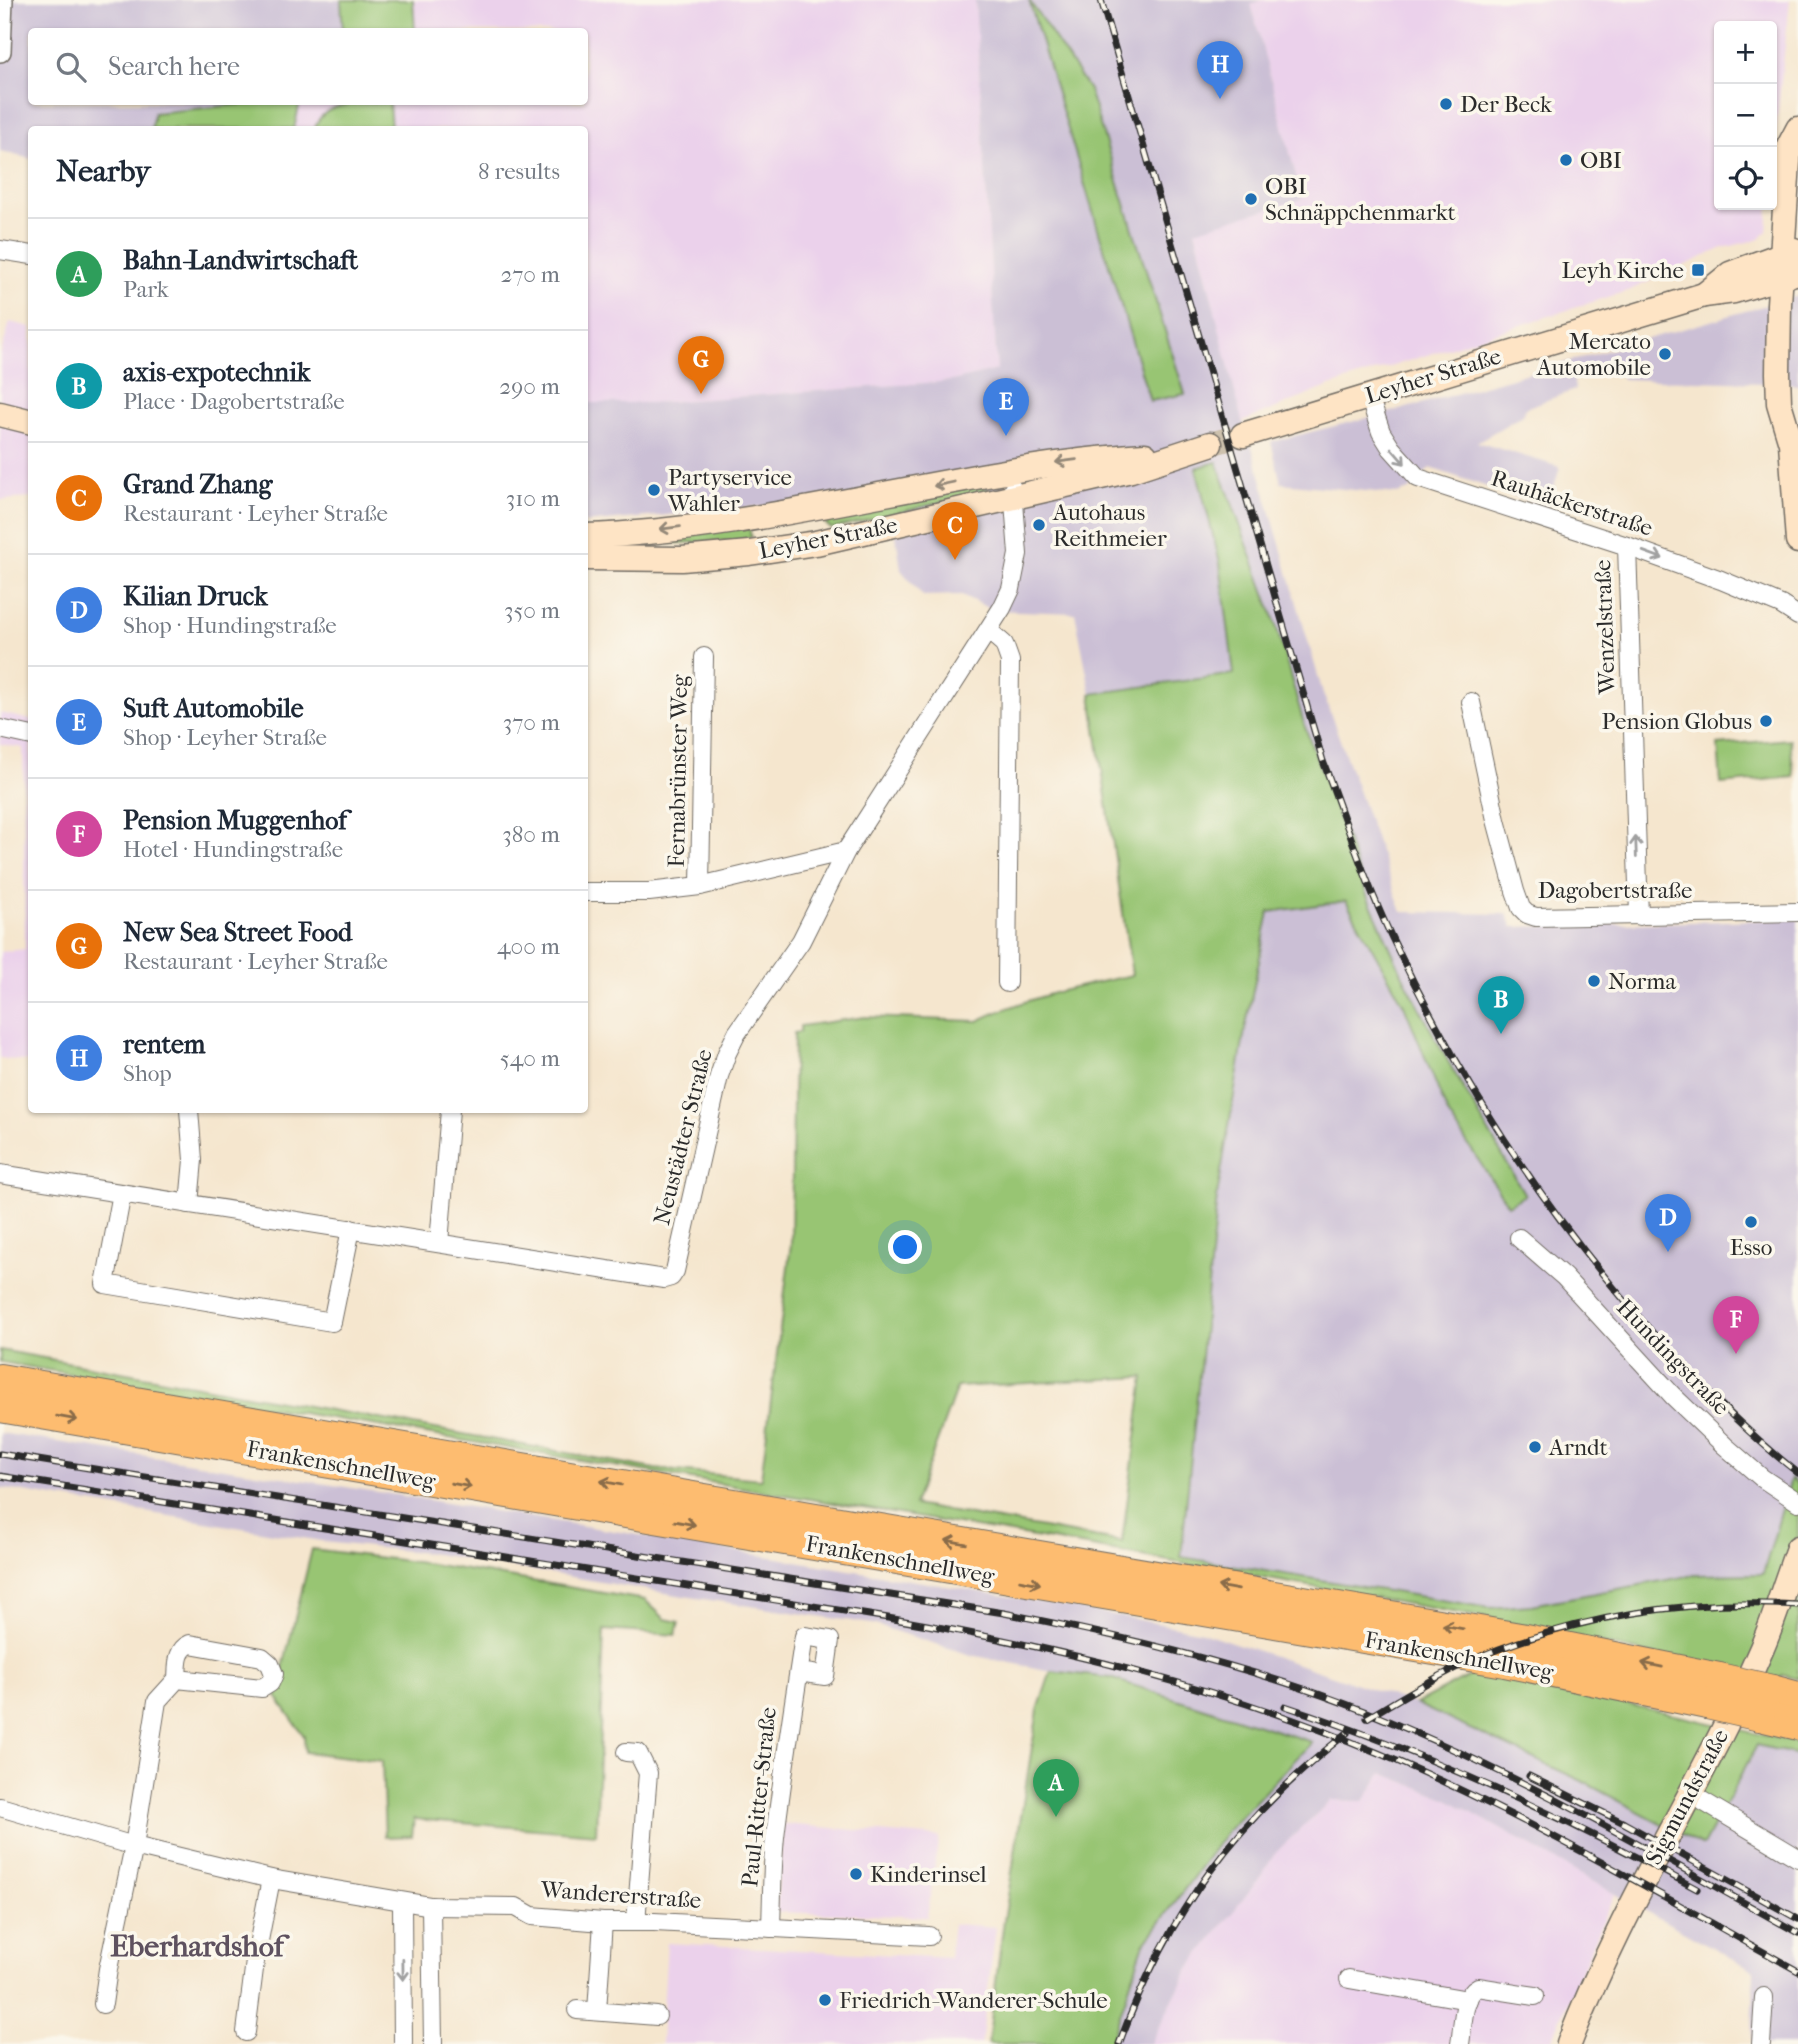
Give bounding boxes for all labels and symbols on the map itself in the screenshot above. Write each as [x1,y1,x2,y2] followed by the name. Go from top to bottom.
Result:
[1197,41,1243,99] pin: H
[1460,91,1553,118] place label: Der Beck
[1438,96,1454,112] marker: Der Beck
[1580,147,1622,174] place label: OBI
[1558,152,1574,168] marker: OBI
[1265,173,1456,226] place label: OBI Schnäppchenmarkt
[1243,191,1259,207] marker: OBI Schnäppchenmarkt
[1562,257,1684,284] place label: Leyh Kirche
[1690,262,1706,278] marker: Leyh Kirche
[1536,328,1651,381] place label: Mercato Automobile
[678,336,724,394] pin: G
[1362,343,1504,409] street label: Leyher Straße
[1657,346,1673,362] marker: Mercato Automobile
[983,378,1029,436] pin: E
[1390,447,1406,465] one-way arrow
[1055,455,1078,468] one-way arrow
[667,464,792,517] place label: Partyservice Wahler
[1488,464,1656,542] street label: Rauhäckerstraße
[933,477,956,491] one-way arrow
[646,482,662,498] marker: Partyservice Wahler
[1052,499,1167,552] place label: Autohaus Reithmeier
[932,502,978,560] pin: C
[756,511,900,565] street label: Leyher Straße
[1031,517,1047,533] marker: Autohaus Reithmeier
[659,522,682,535] one-way arrow
[1641,550,1663,562] one-way arrow
[1589,559,1621,696] street label: Wenzelstraße
[663,674,693,868] street label: Fernabrünster Weg
[1602,708,1752,735] place label: Pension Globus
[1758,713,1774,729] marker: Pension Globus
[1630,836,1643,859] one-way arrow
[1538,877,1692,904] street label: Dagobertstraße
[1608,968,1676,995] place label: Norma
[1586,973,1602,989] marker: Norma
[1478,976,1524,1034] pin: B
[648,1046,718,1228] street label: Neustädter Straße
[1645,1194,1691,1252] pin: D
[1743,1214,1759,1230] marker: Esso
[888,1230,922,1264] your location
[1730,1234,1772,1261] place label: Esso
[1611,1294,1735,1420] street label: Hundingstraße
[1713,1296,1759,1354] pin: F
[55,1412,78,1426] one-way arrow
[1548,1434,1608,1461] place label: Arndt
[245,1435,438,1495] street label: Frankenschnellweg
[1527,1439,1543,1455] marker: Arndt
[600,1476,623,1489] one-way arrow
[449,1479,472,1492] one-way arrow
[673,1517,696,1530] one-way arrow
[804,1530,997,1590] street label: Frankenschnellweg
[945,1534,968,1548] one-way arrow
[1018,1576,1041,1589] one-way arrow
[1218,1581,1240,1594] one-way arrow
[1442,1619,1465,1633] one-way arrow
[1363,1626,1556,1686] street label: Frankenschnellweg
[1641,1657,1664,1671] one-way arrow
[736,1706,782,1888] street label: Paul-Ritter-Straße
[1640,1725,1734,1869] street label: Sigmundstraße
[1033,1759,1079,1817] pin: A
[870,1861,987,1888] place label: Kinderinsel
[848,1866,864,1882] marker: Kinderinsel
[539,1876,702,1914] street label: Wandererstraße
[110,1929,291,1964] district label: Eberhardshof
[396,1958,409,1981] one-way arrow
[839,1987,1108,2014] place label: Friedrich-Wanderer-Schule
[817,1992,833,2008] marker: Friedrich-Wanderer-Schule

